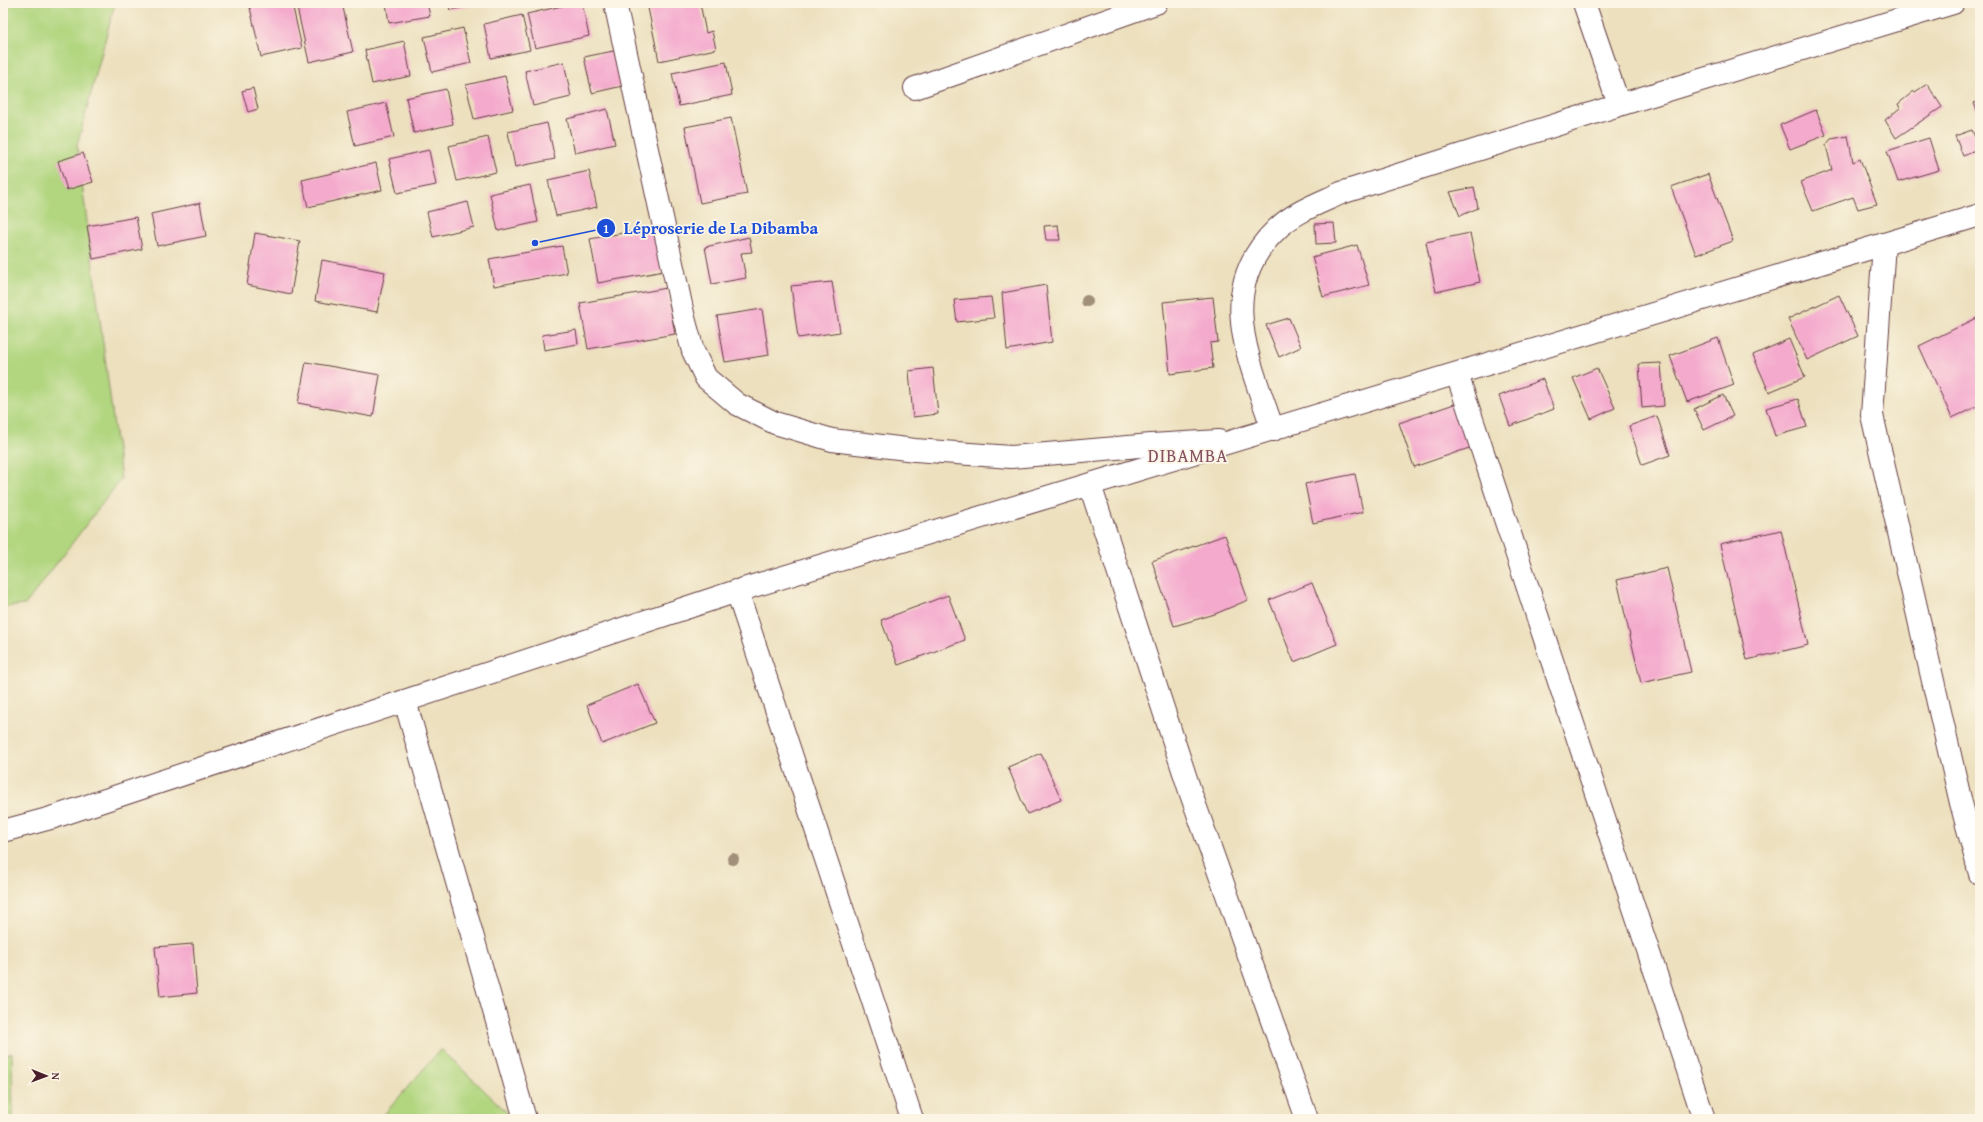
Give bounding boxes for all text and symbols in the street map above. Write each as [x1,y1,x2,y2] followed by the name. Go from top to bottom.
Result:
[596,214,827,243] callout: Léproserie de La Dibamba
[624,215,818,240] text: Léproserie de La Dibamba
[603,220,609,237] text: 1
[1148,442,1228,469] district label: DIBAMBA
[26,1056,66,1096] north arrow
[48,1072,64,1081] text: N

